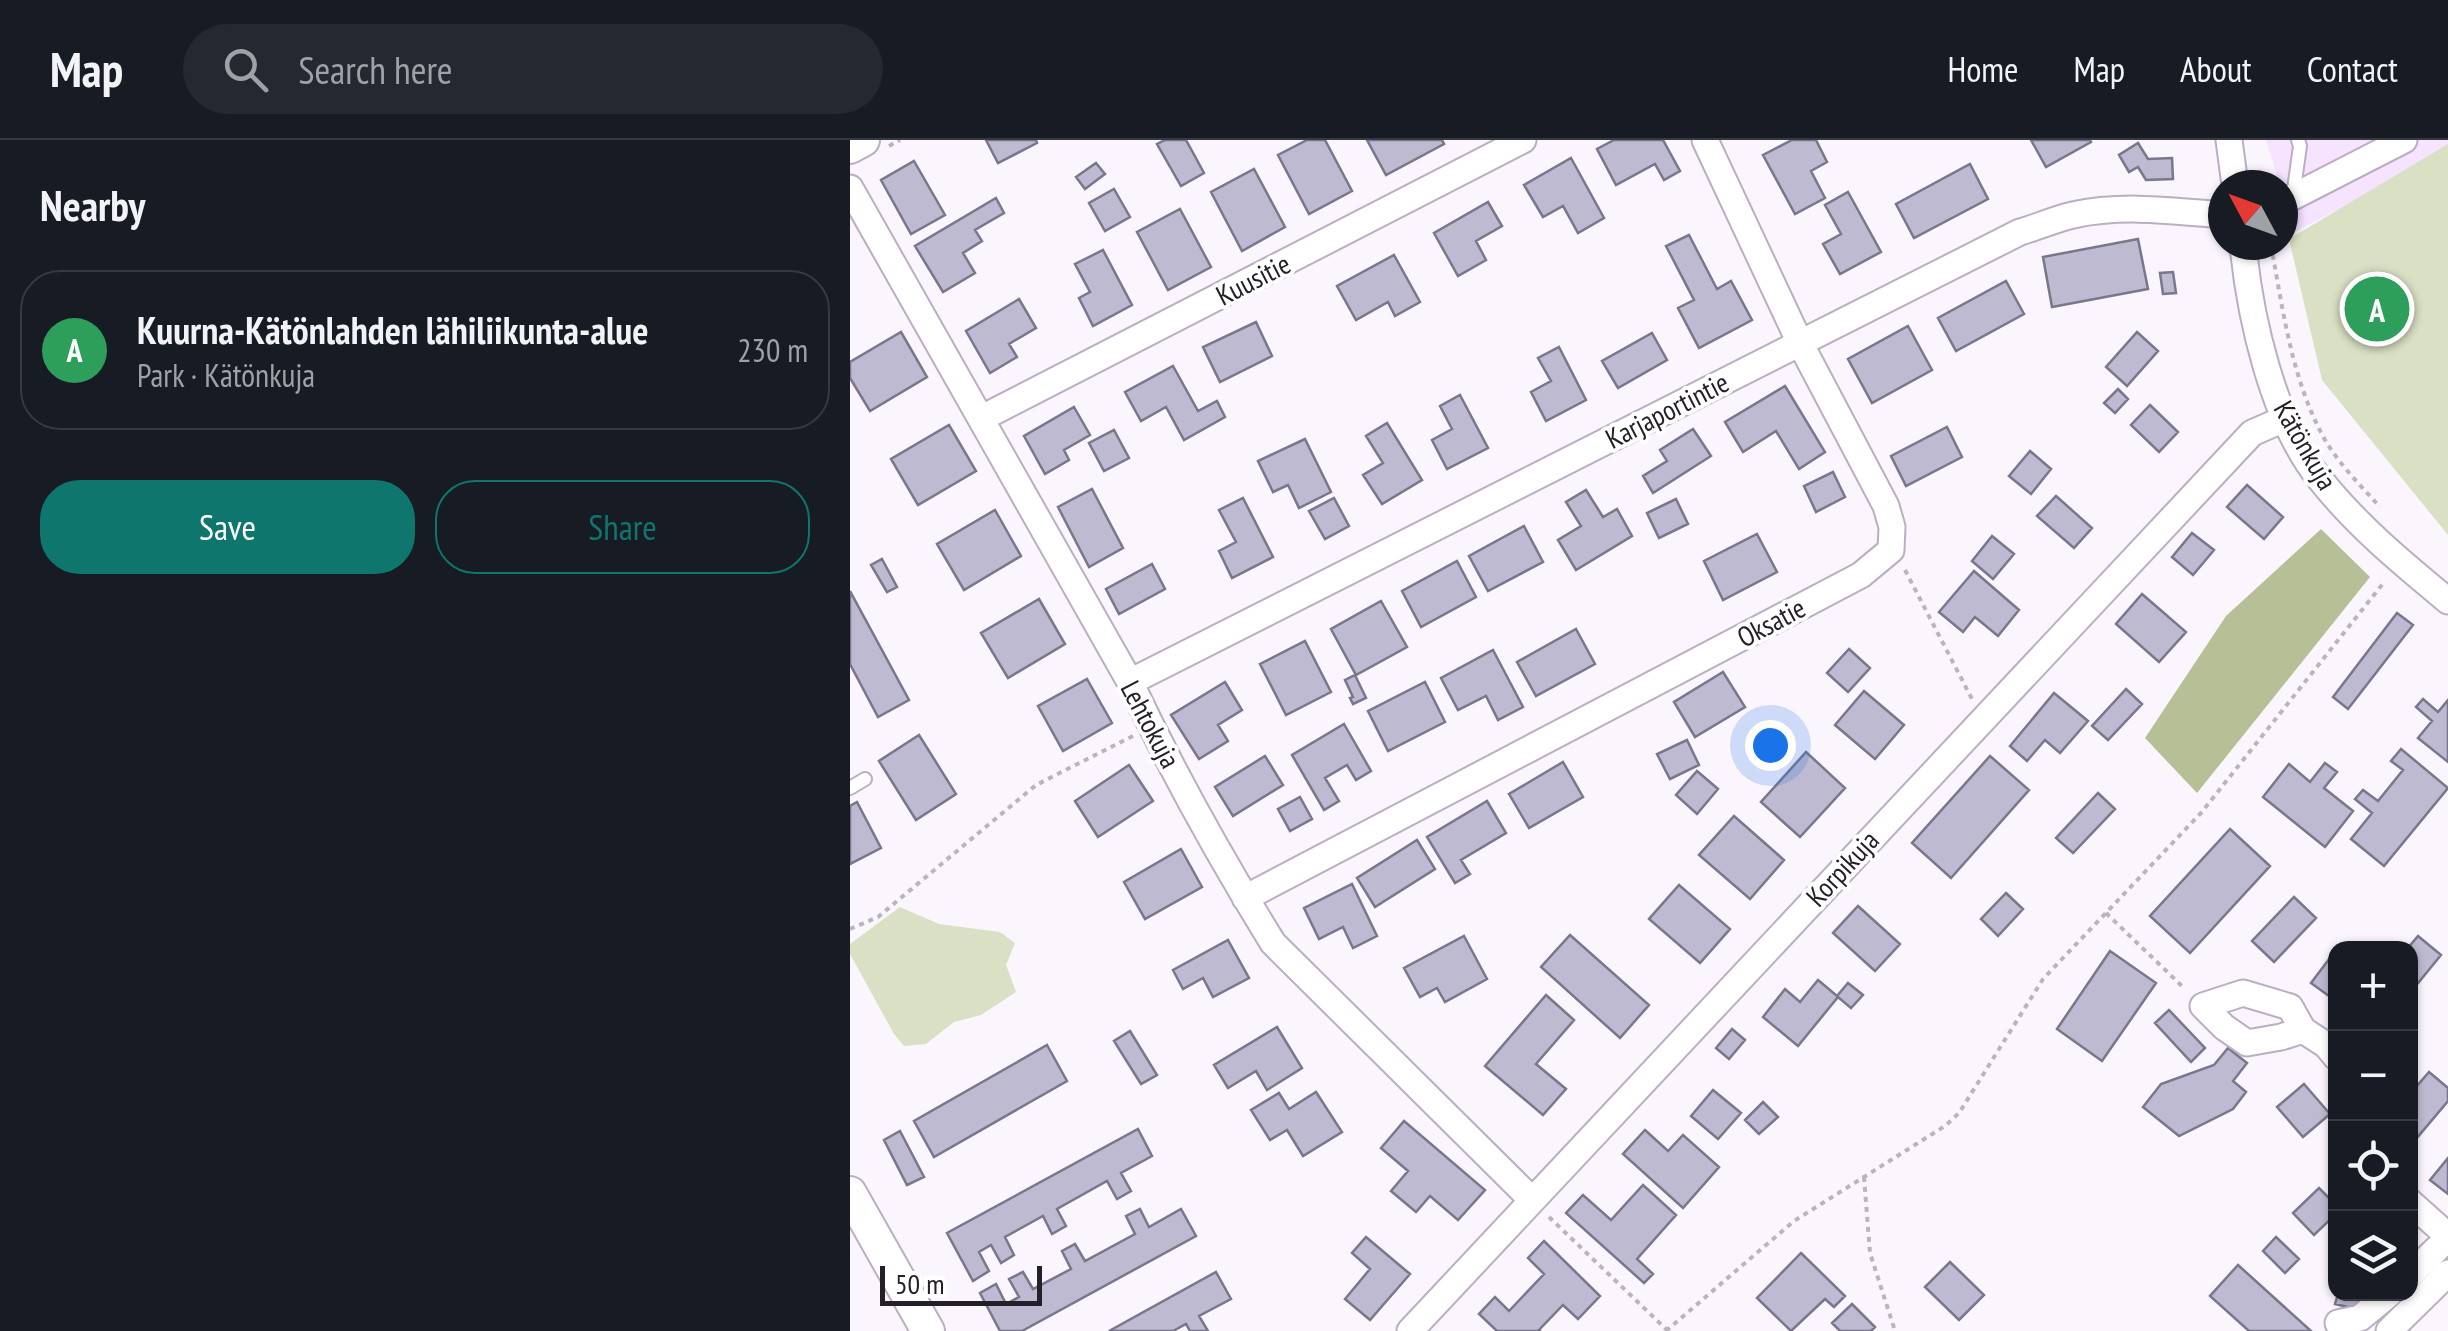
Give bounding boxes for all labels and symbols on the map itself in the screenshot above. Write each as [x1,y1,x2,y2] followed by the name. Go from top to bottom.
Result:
[2208,170,2298,260] north arrow
[1210,245,1296,313] street label: Kuusitie
[2344,272,2410,346] pin: A
[1599,363,1735,457] street label: Karjaportintie
[2266,394,2346,496] street label: Kätönkuja
[1730,589,1812,655] street label: Oksatie
[1113,674,1189,774] street label: Lehtokuja
[1745,720,1796,771] your location
[1797,822,1887,914] street label: Korpikuja
[880,1261,1042,1306] scale bar

